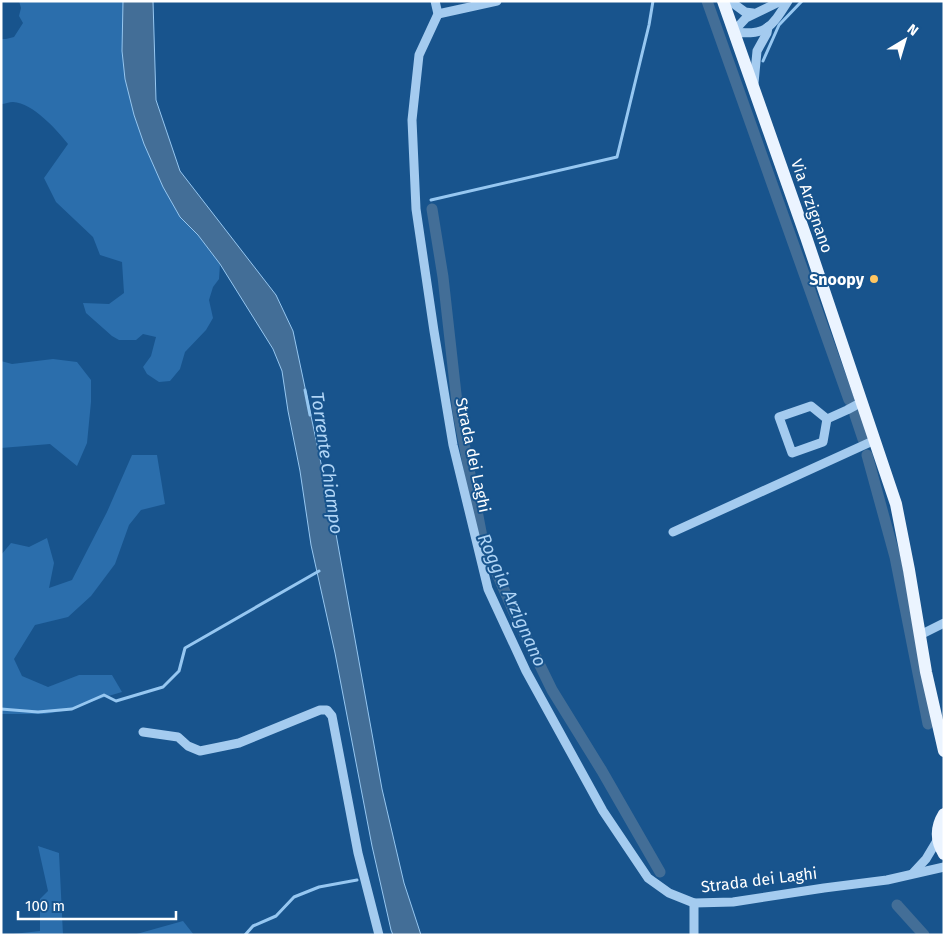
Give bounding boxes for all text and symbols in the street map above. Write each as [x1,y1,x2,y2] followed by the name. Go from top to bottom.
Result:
[880,15,930,65] north arrow
[904,21,922,40] text: N
[787,156,837,256] street label: Via Arzignano
[809,270,865,289] place label: Snoopy
[868,273,880,285] marker: Snoopy
[306,391,348,535] water label: Torrente Chiampo
[452,396,494,514] street label: Strada dei Laghi
[473,530,551,670] water label: Roggia Arzignano
[700,863,818,897] street label: Strada dei Laghi
[18,888,175,920] scale bar
[25,897,65,915] text: 100 m

